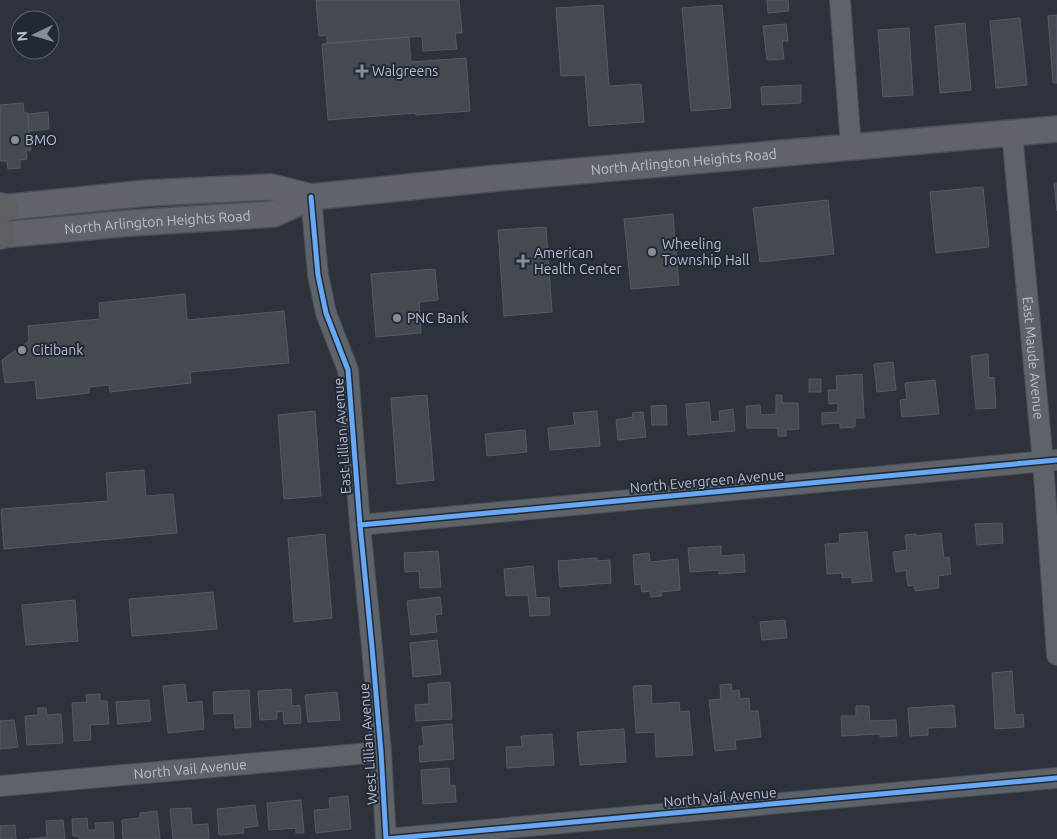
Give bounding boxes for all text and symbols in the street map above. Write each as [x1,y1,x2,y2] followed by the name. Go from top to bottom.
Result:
[10,10,60,60] north arrow
[14,30,30,42] text: N
[372,63,438,79] place label: Walgreens
[356,65,368,77] marker: Walgreens
[25,132,57,148] place label: BMO
[9,134,21,146] marker: BMO
[590,146,778,178] street label: North Arlington Heights Road
[64,207,251,237] street label: North Arlington Heights Road
[662,236,750,268] place label: Wheeling Township Hall
[534,245,623,277] place label: American Health Center
[646,246,658,258] marker: Wheeling Township Hall
[516,254,530,268] marker: American Health Center
[1019,296,1047,420] street label: East Maude Avenue
[407,310,468,326] place label: PNC Bank
[391,312,403,324] marker: PNC Bank
[32,342,83,358] place label: Citibank
[16,344,28,356] marker: Citibank
[330,377,354,495] street label: East Lillian Avenue
[629,466,785,496] street label: North Evergreen Avenue
[356,683,380,805] street label: West Lillian Avenue
[133,756,248,782] street label: North Vail Avenue
[663,784,777,810] street label: North Vail Avenue

